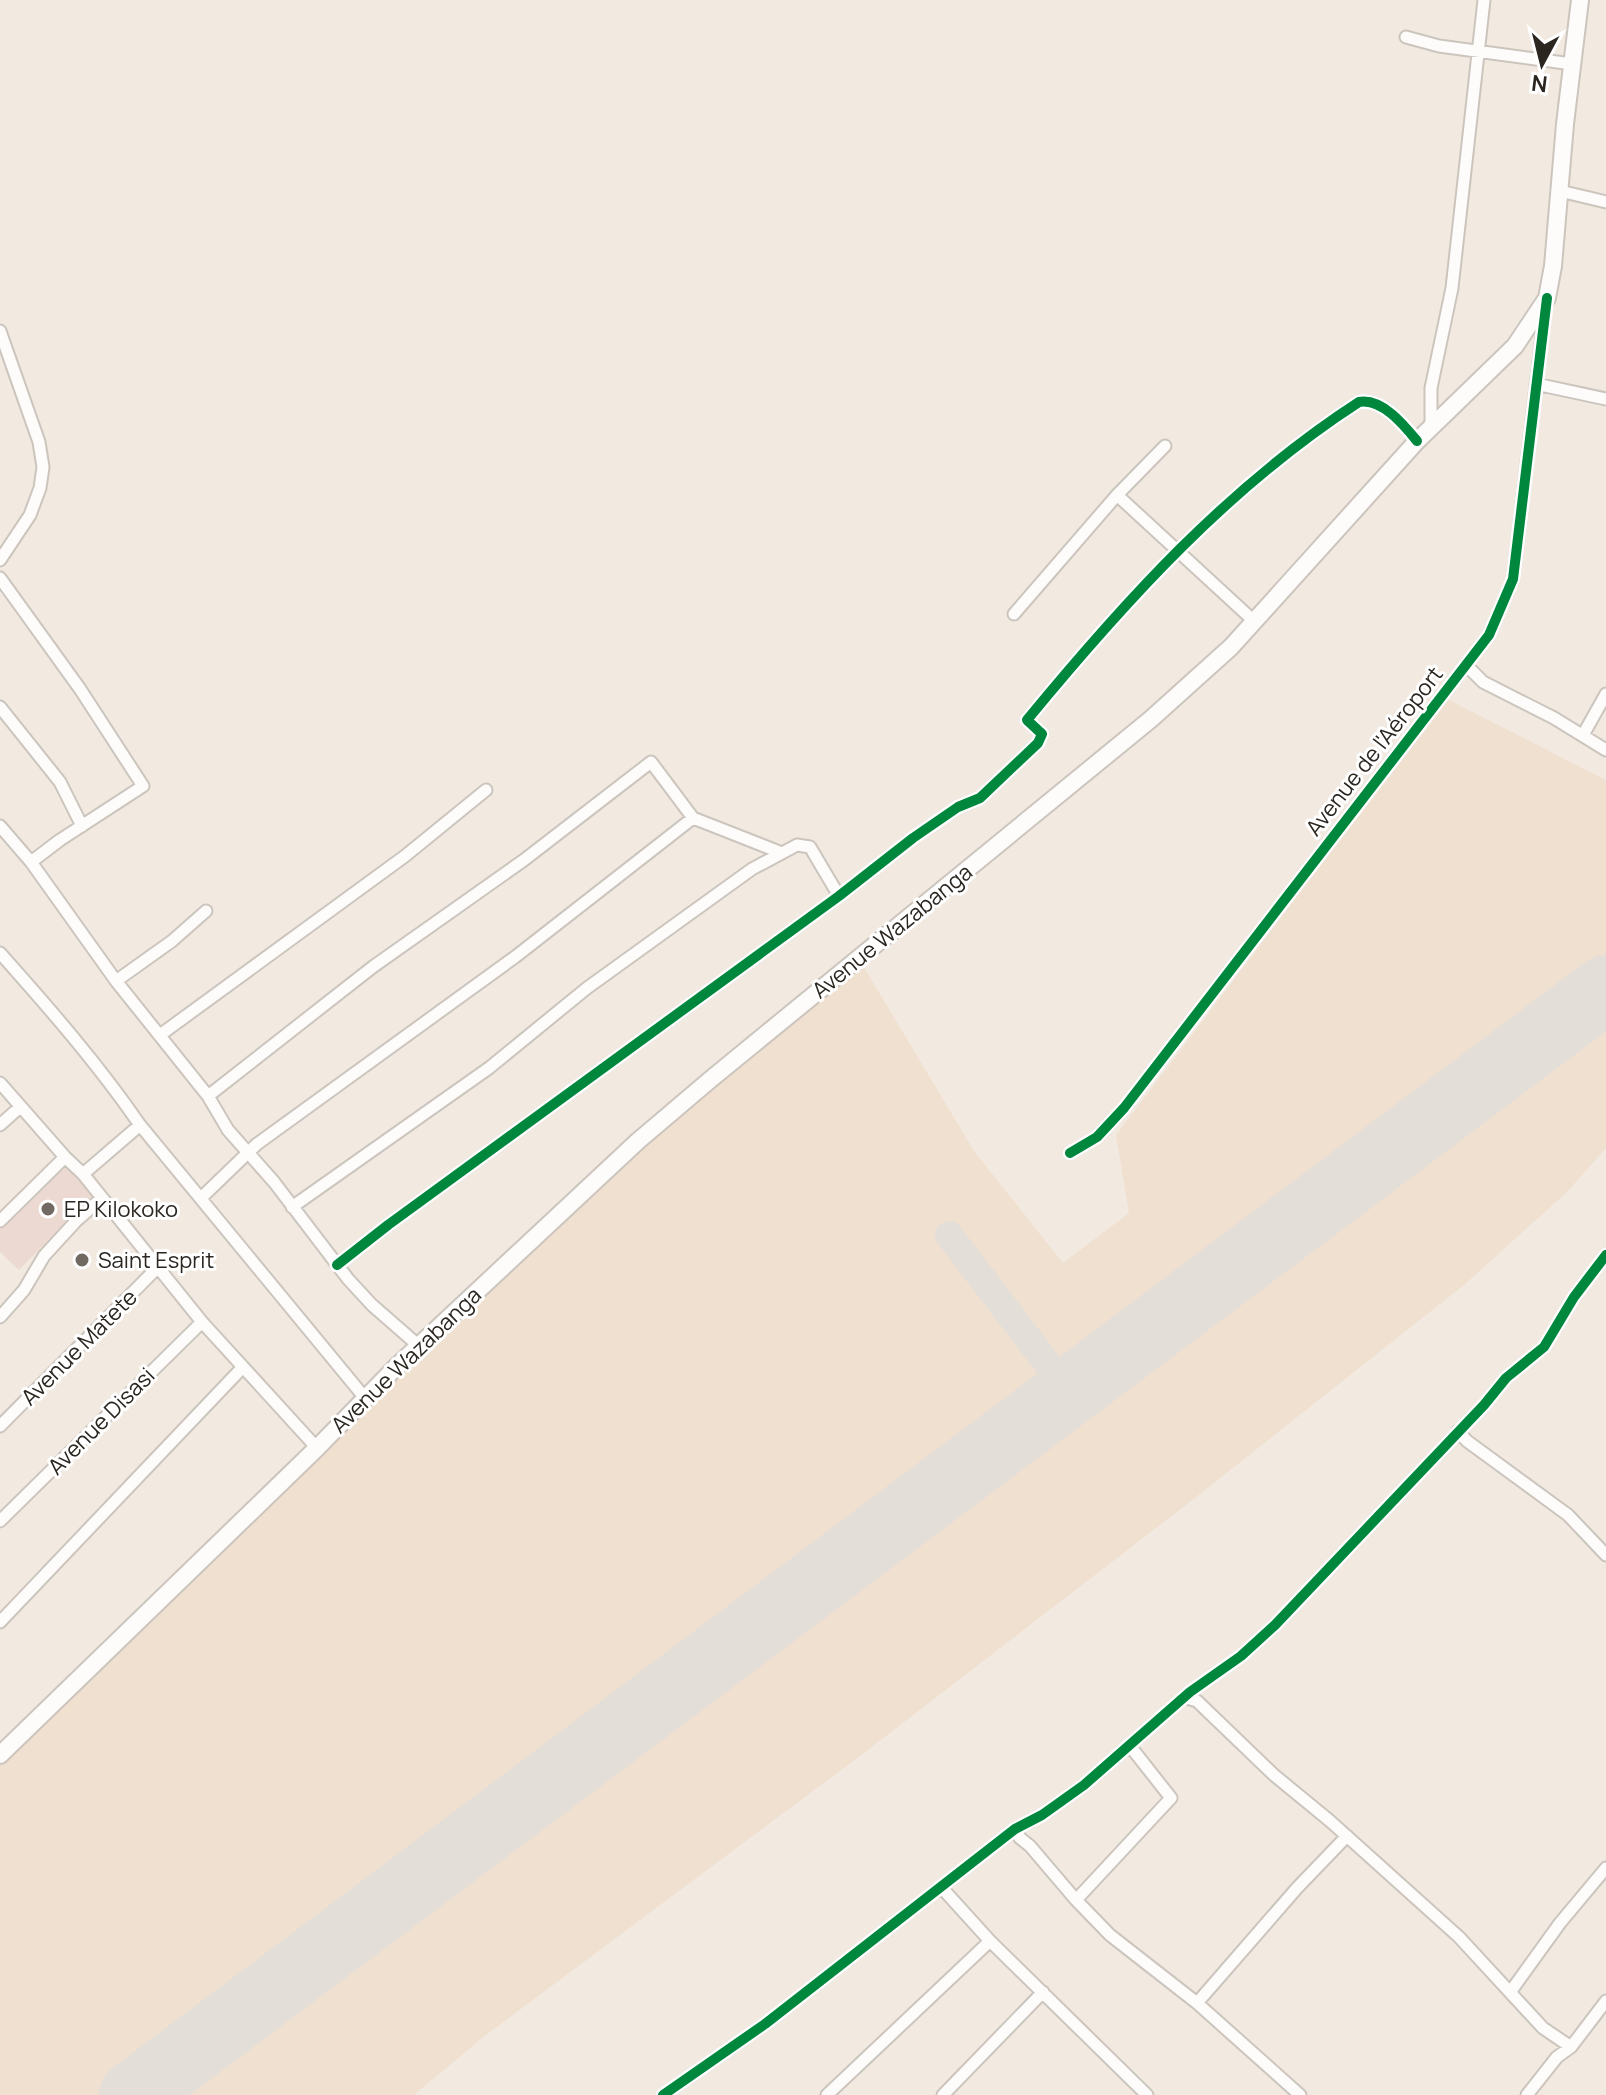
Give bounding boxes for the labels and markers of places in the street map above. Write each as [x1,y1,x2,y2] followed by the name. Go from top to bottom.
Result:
[64,1194,178,1224] place label: EP Kilokoko
[39,1200,57,1218] marker: EP Kilokoko
[98,1245,214,1275] place label: Saint Esprit
[73,1251,91,1269] marker: Saint Esprit

